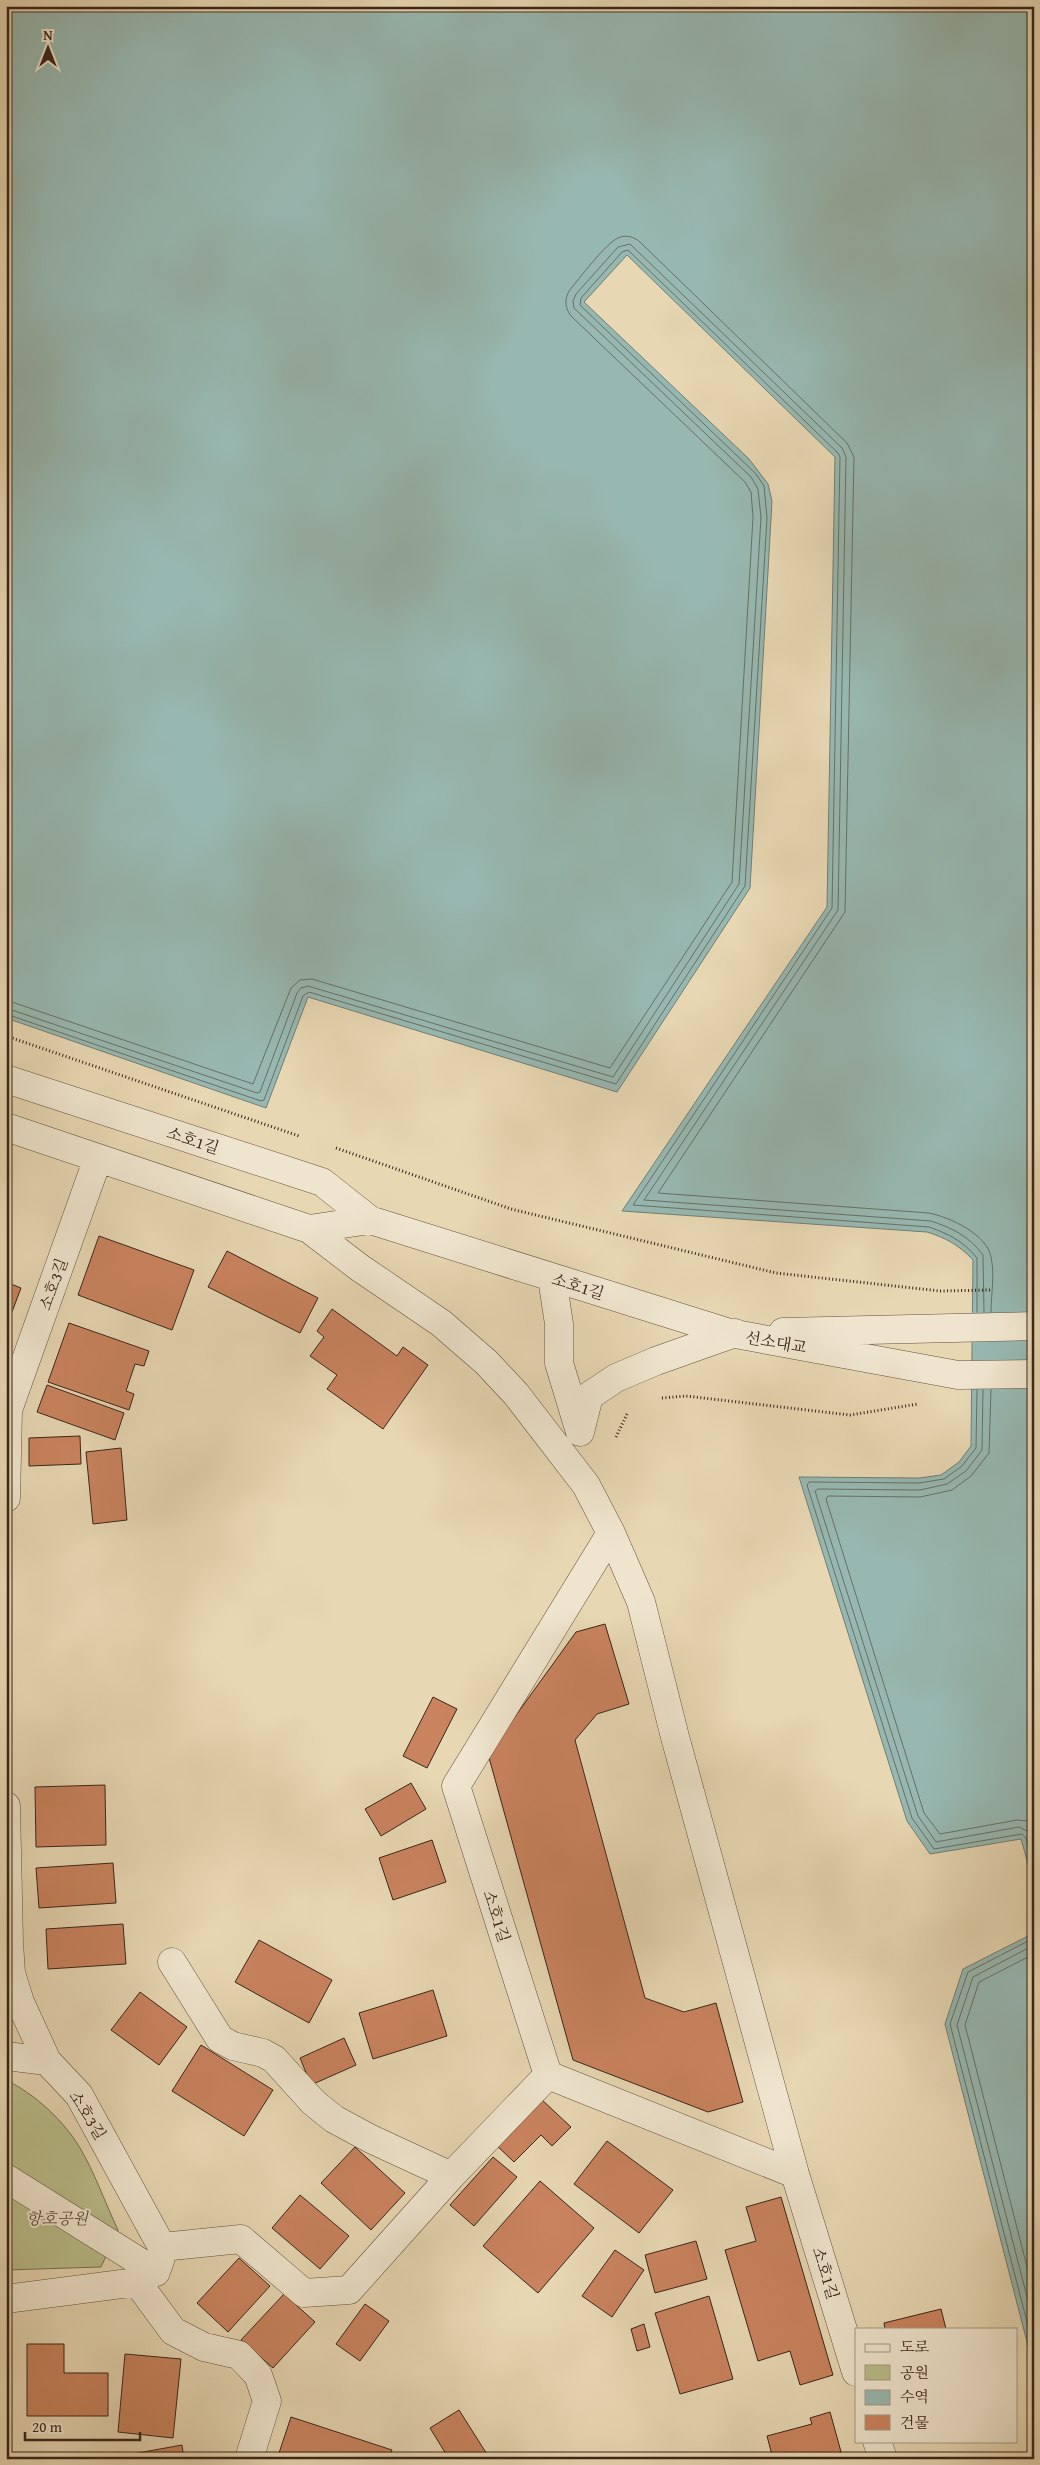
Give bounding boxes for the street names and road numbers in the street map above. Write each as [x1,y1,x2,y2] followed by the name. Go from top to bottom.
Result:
[164,1120,222,1160] street label: 소호1길
[32,1254,74,1314] street label: 소호3길
[549,1267,607,1305] street label: 소호1길
[743,1325,809,1359] street label: 선소대교
[477,1887,517,1945] street label: 소호1길
[63,2086,113,2144] street label: 소호3길
[807,2244,845,2302] street label: 소호1길

